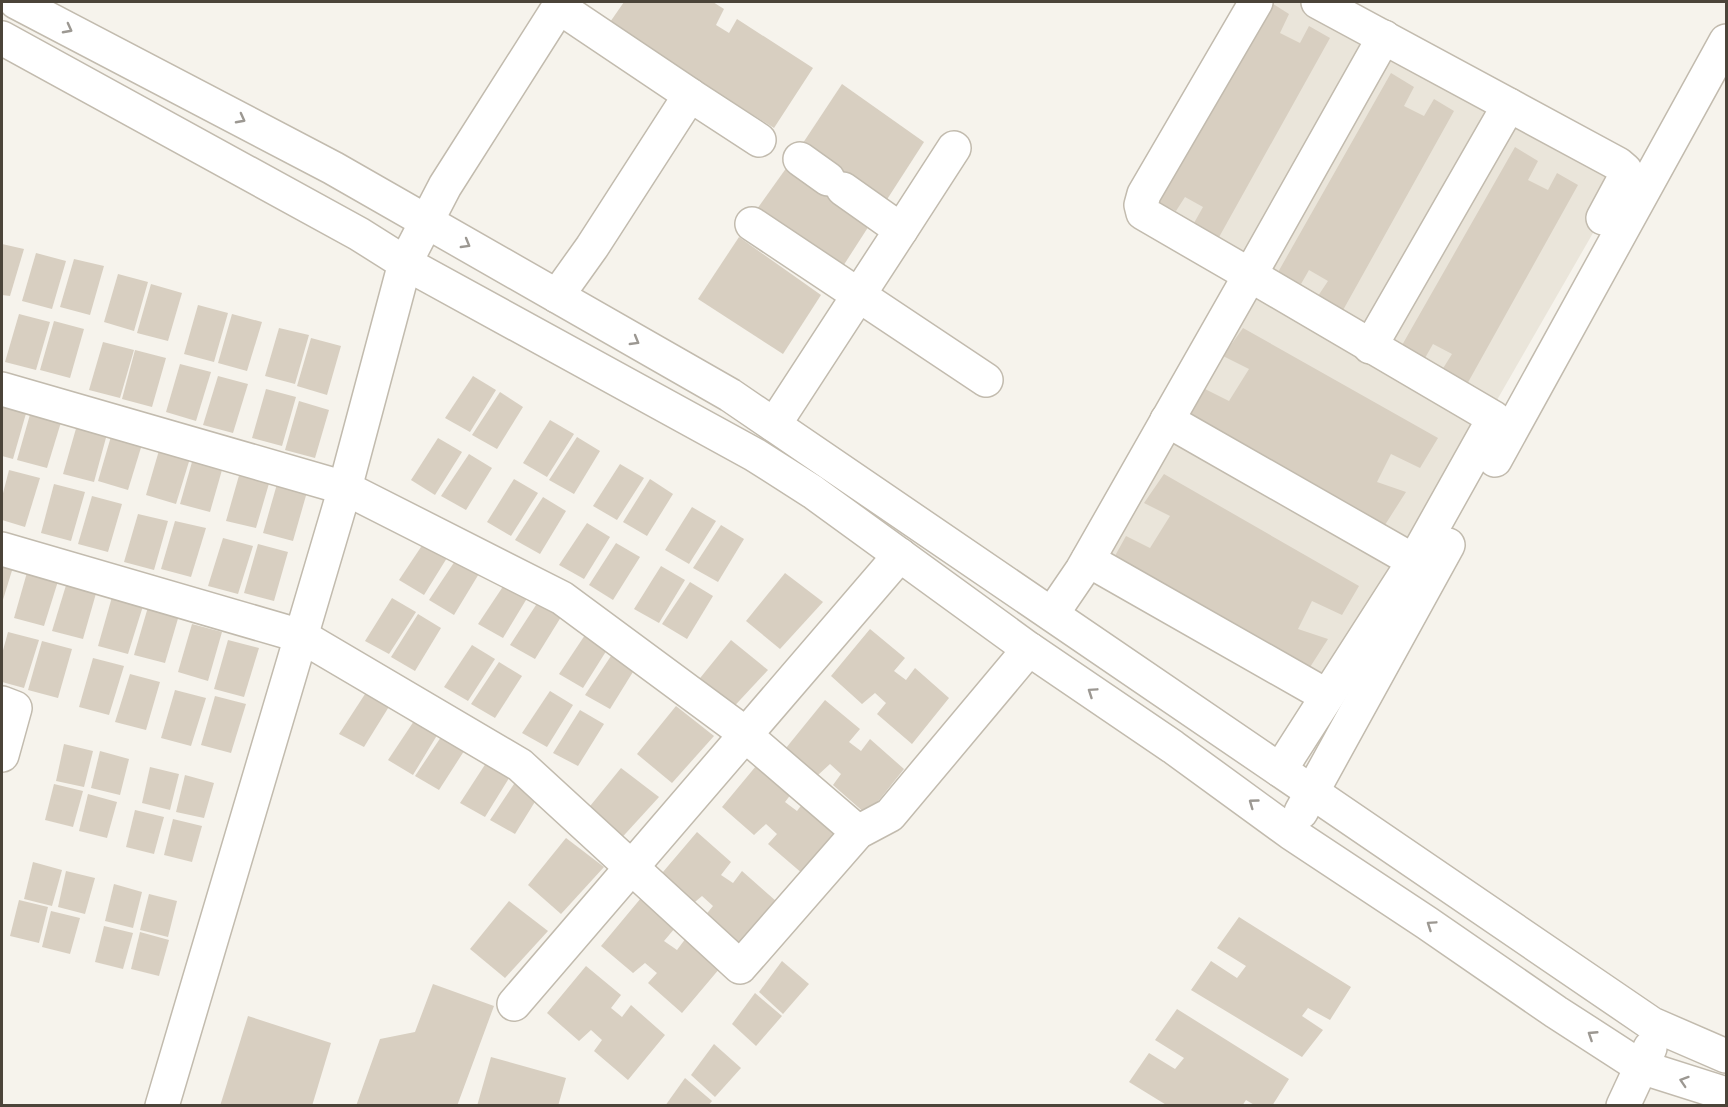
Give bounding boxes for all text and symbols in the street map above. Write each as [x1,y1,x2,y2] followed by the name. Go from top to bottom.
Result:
[61,22,72,33] one-way arrow
[234,112,245,123] one-way arrow
[460,237,470,248] one-way arrow
[629,334,639,345] one-way arrow
[1088,688,1099,699] one-way arrow
[1248,799,1259,810] one-way arrow
[1426,921,1437,932] one-way arrow
[1588,1031,1599,1042] one-way arrow
[1679,1075,1690,1088] one-way arrow

